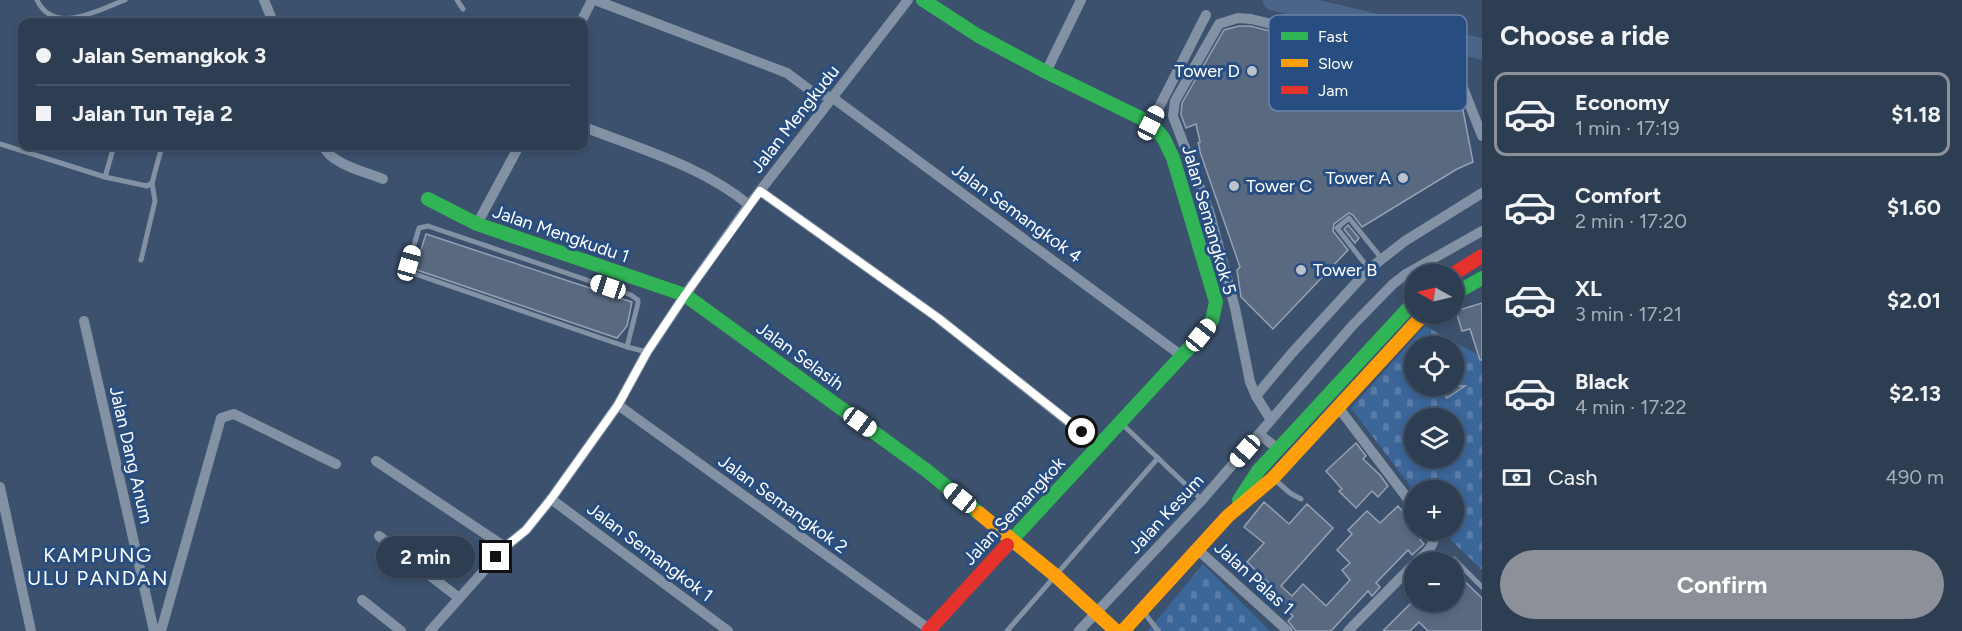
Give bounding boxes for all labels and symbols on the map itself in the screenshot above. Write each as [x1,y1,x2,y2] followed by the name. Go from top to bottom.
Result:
[1269,15,1467,111] legend
[1318,27,1348,46] text: Fast
[1318,54,1353,73] text: Slow
[1174,60,1240,82] place label: Tower D
[746,61,844,177] street label: Jalan Mengkudu
[1245,64,1259,78] marker: Tower D
[1318,81,1348,100] text: Jam
[1135,103,1167,143] car
[1177,143,1241,297] street label: Jalan Semangkok 5
[948,158,1086,268] street label: Jalan Semangkok 4
[1326,167,1391,189] place label: Tower A
[1396,171,1410,185] marker: Tower A
[1246,175,1312,197] place label: Tower C
[1227,179,1241,193] marker: Tower C
[490,200,632,268] street label: Jalan Mengkudu 1
[395,243,423,283] car
[1313,259,1377,281] place label: Tower B
[1294,263,1308,277] marker: Tower B
[1404,264,1464,324] north arrow
[588,273,628,301] car
[1183,315,1219,355] car
[752,317,848,395] street label: Jalan Selasih
[105,384,157,526] street label: Jalan Dang Anum
[840,404,880,440] car
[1068,418,1095,445] route start
[1226,432,1264,470] car
[714,450,852,558] street label: Jalan Semangkok 2
[958,452,1070,570] street label: Jalan Semangkok
[1124,470,1208,558] street label: Jalan Kesum
[940,480,980,516] car
[583,498,717,606] street label: Jalan Semangkok 1
[376,536,475,578] callout: 2 min
[1210,537,1298,619] street label: Jalan Palas 1
[27,543,169,590] district label: KAMPUNG ULU PANDAN
[482,543,509,570] route end

